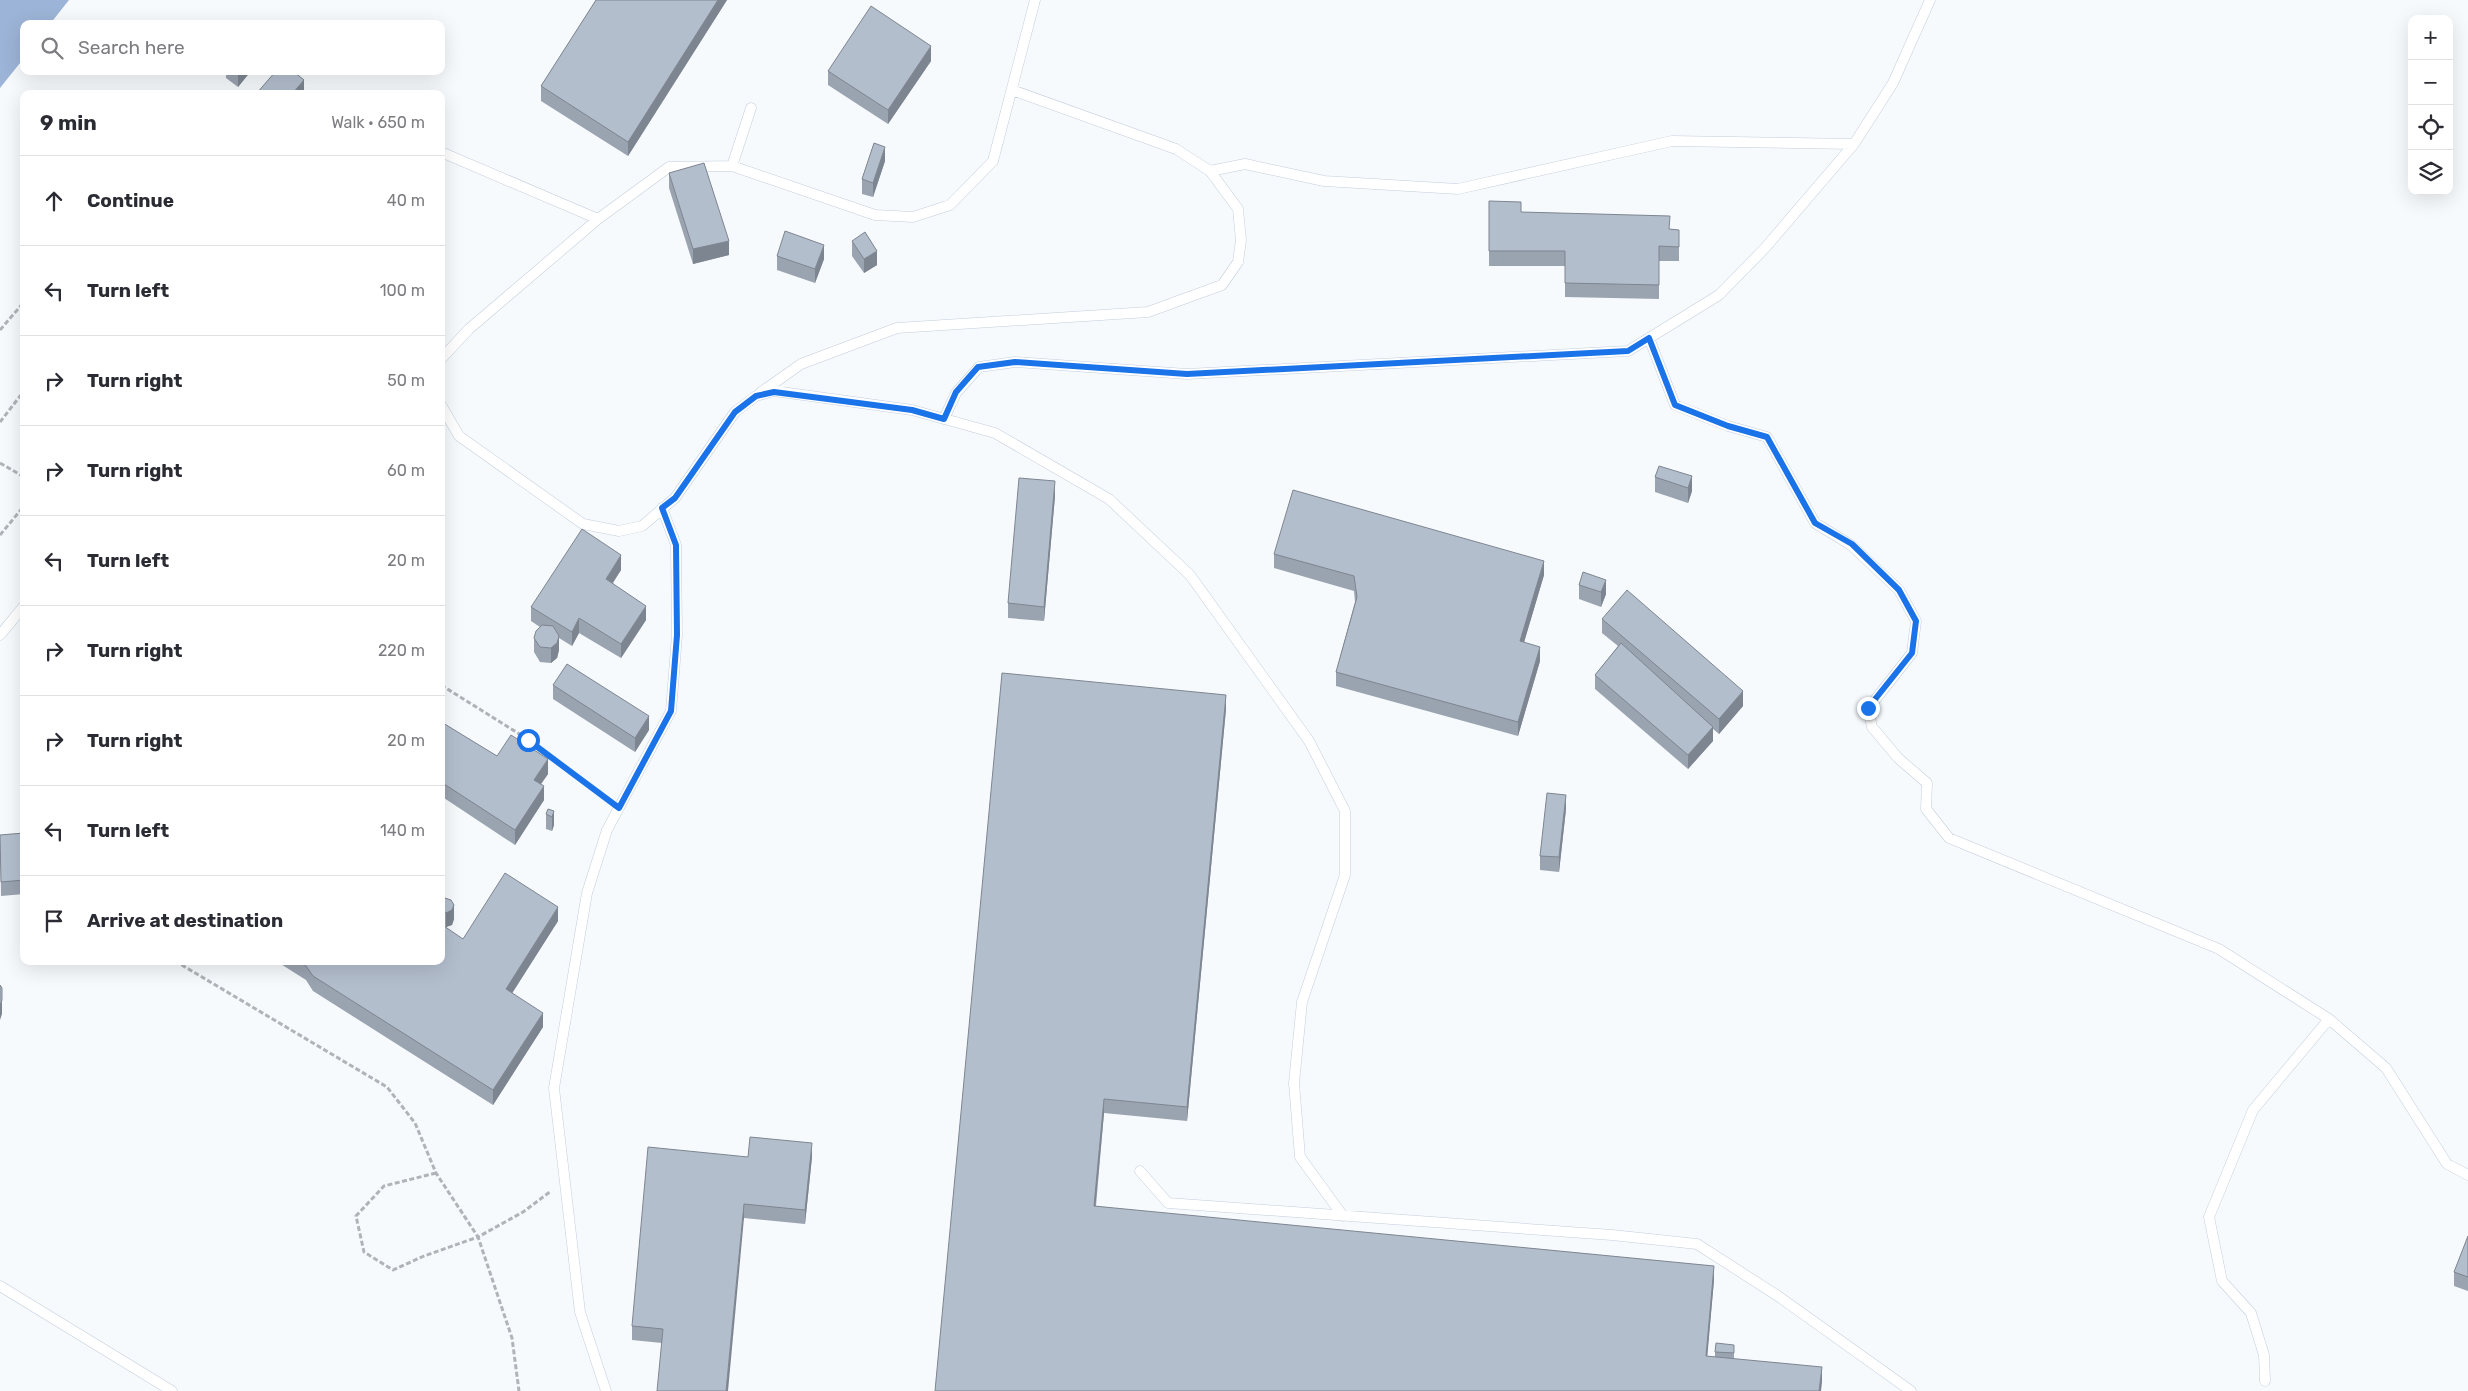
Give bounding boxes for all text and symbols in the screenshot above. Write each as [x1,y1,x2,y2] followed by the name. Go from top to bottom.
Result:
[2408,15,2453,195] map controls
[2408,15,2453,60] button: +
[20,20,445,75] search box
[38,34,66,62] icon: search
[78,36,185,59] text: Search here
[2408,60,2453,105] button: −
[2408,105,2453,150] button: locate
[40,110,97,135] text: 9 min
[331,113,425,132] text: Walk · 650 m
[2408,150,2453,195] button: layers
[40,187,68,215] icon: ahead
[87,189,174,212] text: Continue
[387,191,425,210] text: 40 m
[40,277,68,305] icon: left
[87,279,169,302] text: Turn left
[380,281,425,300] text: 100 m
[40,367,68,395] icon: right
[87,369,182,392] text: Turn right
[387,371,425,390] text: 50 m
[40,457,68,485] icon: right
[87,459,182,482] text: Turn right
[387,461,425,480] text: 60 m
[40,547,68,575] icon: left
[87,549,169,572] text: Turn left
[387,551,425,570] text: 20 m
[40,637,68,665] icon: right
[87,639,182,662] text: Turn right
[378,641,425,660] text: 220 m
[1857,697,1880,720] route end
[40,727,68,755] icon: right
[87,729,182,752] text: Turn right
[517,729,540,752] route start
[387,731,425,750] text: 20 m
[40,817,68,845] icon: left
[87,819,169,842] text: Turn left
[380,821,425,840] text: 140 m
[40,907,68,935] icon: arrive
[87,909,283,932] text: Arrive at destination

